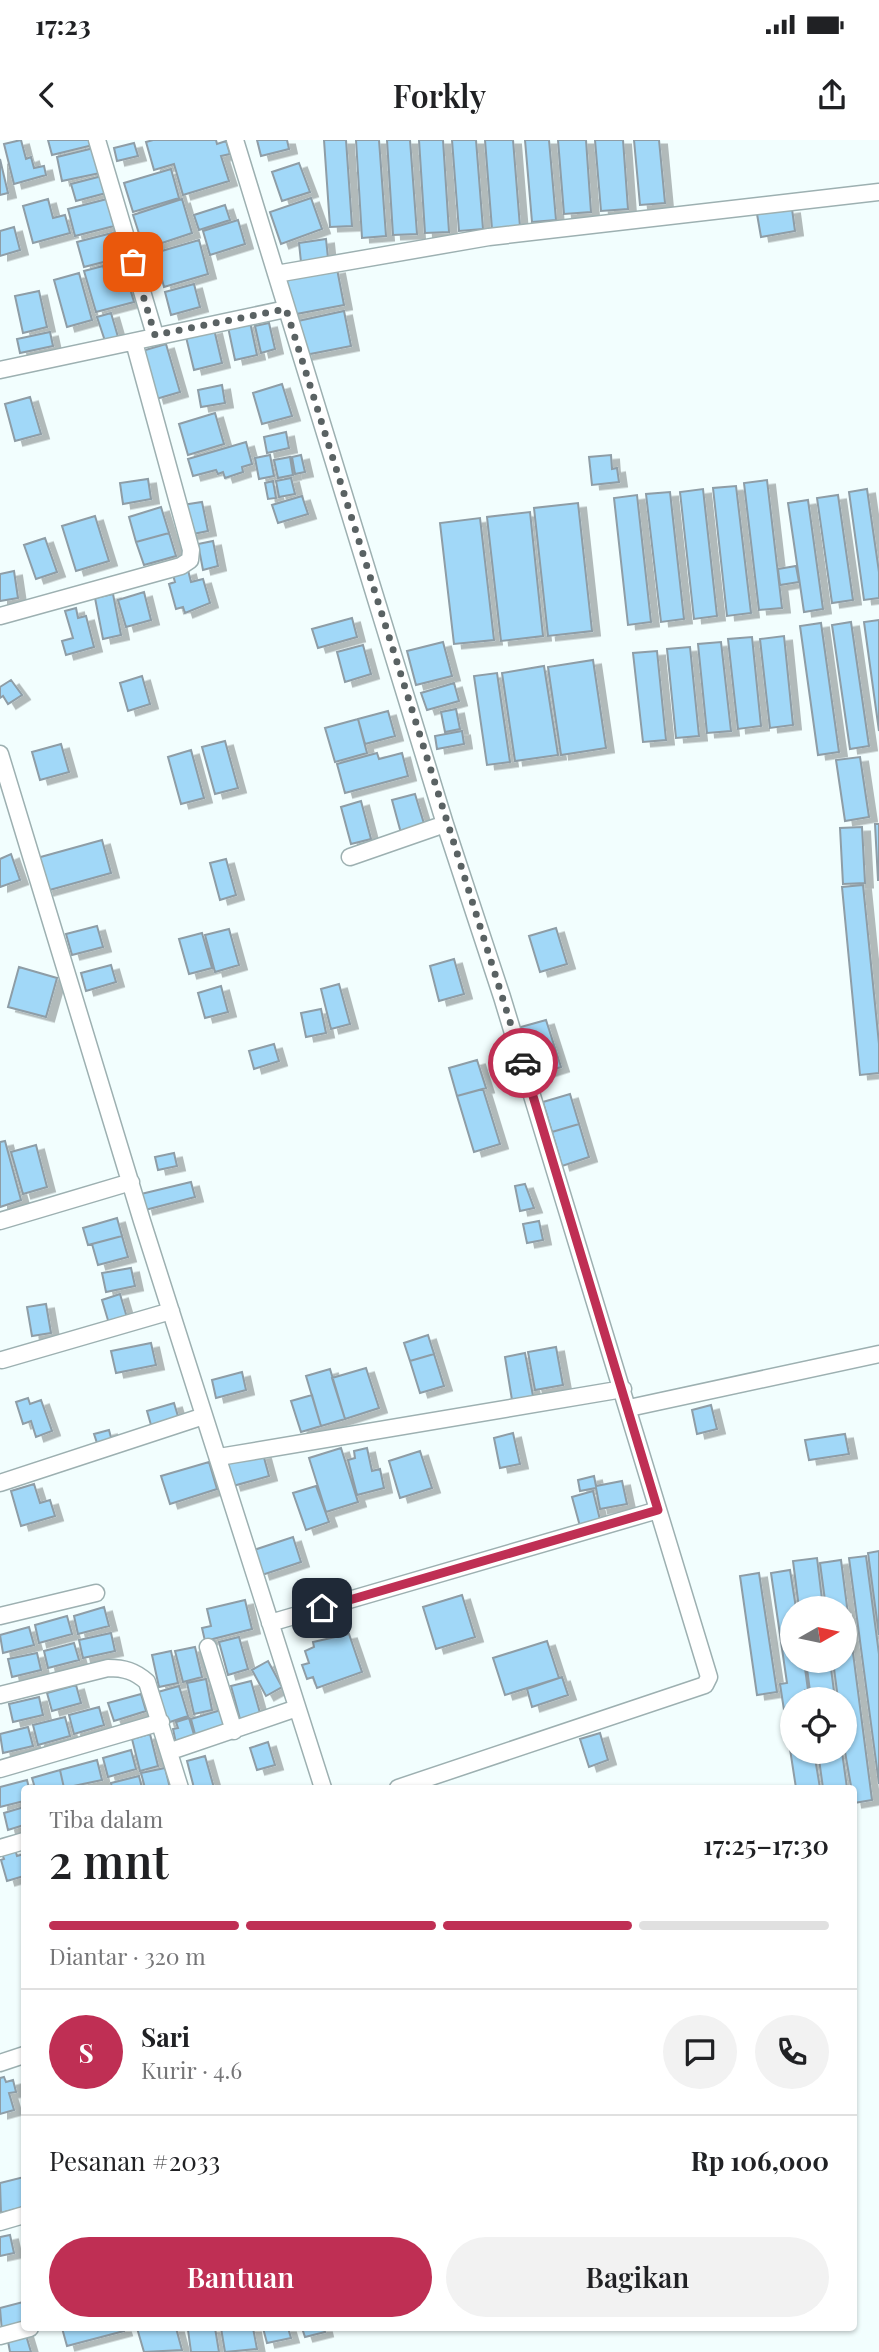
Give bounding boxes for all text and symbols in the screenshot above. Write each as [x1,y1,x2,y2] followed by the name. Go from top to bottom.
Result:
[35,7,91,42] text: 17:23
[393,73,486,116] text: Forkly
[28,76,66,114] icon: back
[813,76,851,114] icon: share
[103,232,163,292] pin
[114,243,152,281] icon: bag
[488,1028,558,1098] courier
[504,1044,542,1082] icon: car
[292,1578,352,1638] pin
[303,1589,341,1627] icon: home
[780,1596,858,1673] north arrow
[780,1596,857,1764] map controls
[780,1687,857,1764] button: locate
[49,1803,163,1834] text: Tiba dalam
[703,1827,829,1862] text: 17:25–17:30
[49,1829,169,1891] text: 2 mnt
[49,1940,206,1971] text: Diantar · 320 m
[663,2015,737,2089] button: chat
[755,2015,829,2089] button: phone
[141,2019,190,2054] text: Sari
[78,2035,94,2070] text: S
[141,2054,242,2085] text: Kurir · 4.6
[49,2143,220,2178] text: Pesanan #2033
[691,2143,829,2178] text: Rp 106,000
[49,2237,432,2317] button: Bantuan
[446,2237,829,2317] button: Bagikan

